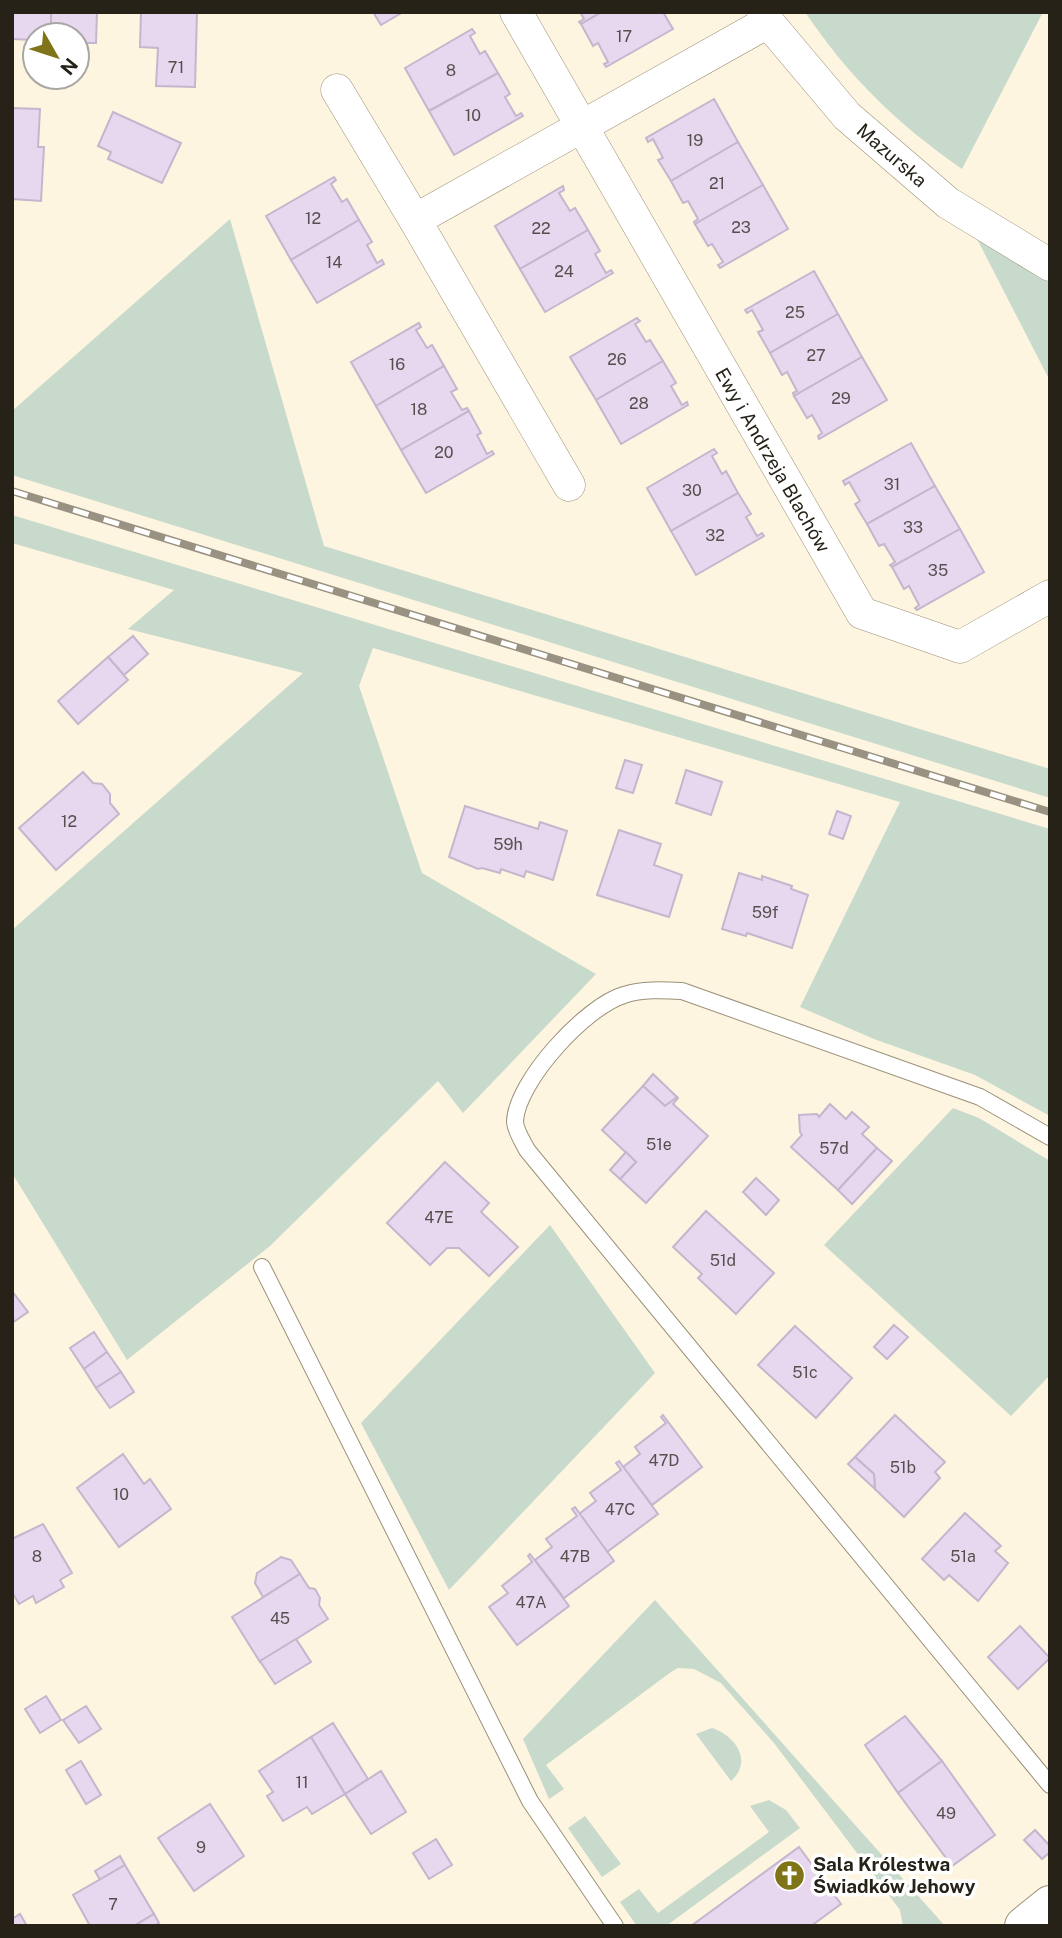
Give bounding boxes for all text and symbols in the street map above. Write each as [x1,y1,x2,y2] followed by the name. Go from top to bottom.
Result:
[21,21,91,91] north arrow
[616,27,632,46] house number: 17
[56,54,82,79] text: N
[168,58,184,77] house number: 71
[446,61,456,80] house number: 8
[465,106,481,125] house number: 10
[853,119,931,191] street label: Mazurska
[687,131,703,150] house number: 19
[709,174,725,193] house number: 21
[305,209,321,228] house number: 12
[731,218,751,237] house number: 23
[531,219,551,238] house number: 22
[326,253,342,272] house number: 14
[554,262,574,281] house number: 24
[785,303,805,322] house number: 25
[806,346,826,365] house number: 27
[607,350,627,369] house number: 26
[389,355,405,374] house number: 16
[711,364,835,556] street label: Ewy i Andrzeja Blachów
[831,389,851,408] house number: 29
[629,394,649,413] house number: 28
[411,400,427,419] house number: 18
[434,443,454,462] house number: 20
[884,475,900,494] house number: 31
[682,481,702,500] house number: 30
[903,518,923,537] house number: 33
[705,526,725,545] house number: 32
[928,561,948,580] house number: 35
[61,812,77,831] house number: 12
[493,835,523,854] house number: 59h
[752,903,778,922] house number: 59f
[646,1135,672,1154] house number: 51e
[819,1139,849,1158] house number: 57d
[424,1208,454,1227] house number: 47E
[710,1251,736,1270] house number: 51d
[792,1363,818,1382] house number: 51c
[649,1451,679,1470] house number: 47D
[890,1458,916,1477] house number: 51b
[113,1485,129,1504] house number: 10
[605,1500,635,1519] house number: 47C
[32,1547,42,1566] house number: 8
[560,1547,590,1566] house number: 47B
[950,1547,976,1566] house number: 51a
[515,1593,547,1612] house number: 47A
[270,1609,290,1628] house number: 45
[295,1773,309,1792] house number: 11
[936,1804,956,1823] house number: 49
[196,1838,206,1857] house number: 9
[813,1853,976,1897] place label: Sala Królestwa Świadków Jehowy
[773,1858,807,1892] church icon: Sala Królestwa Świadków Jehowy
[108,1895,118,1914] house number: 7

